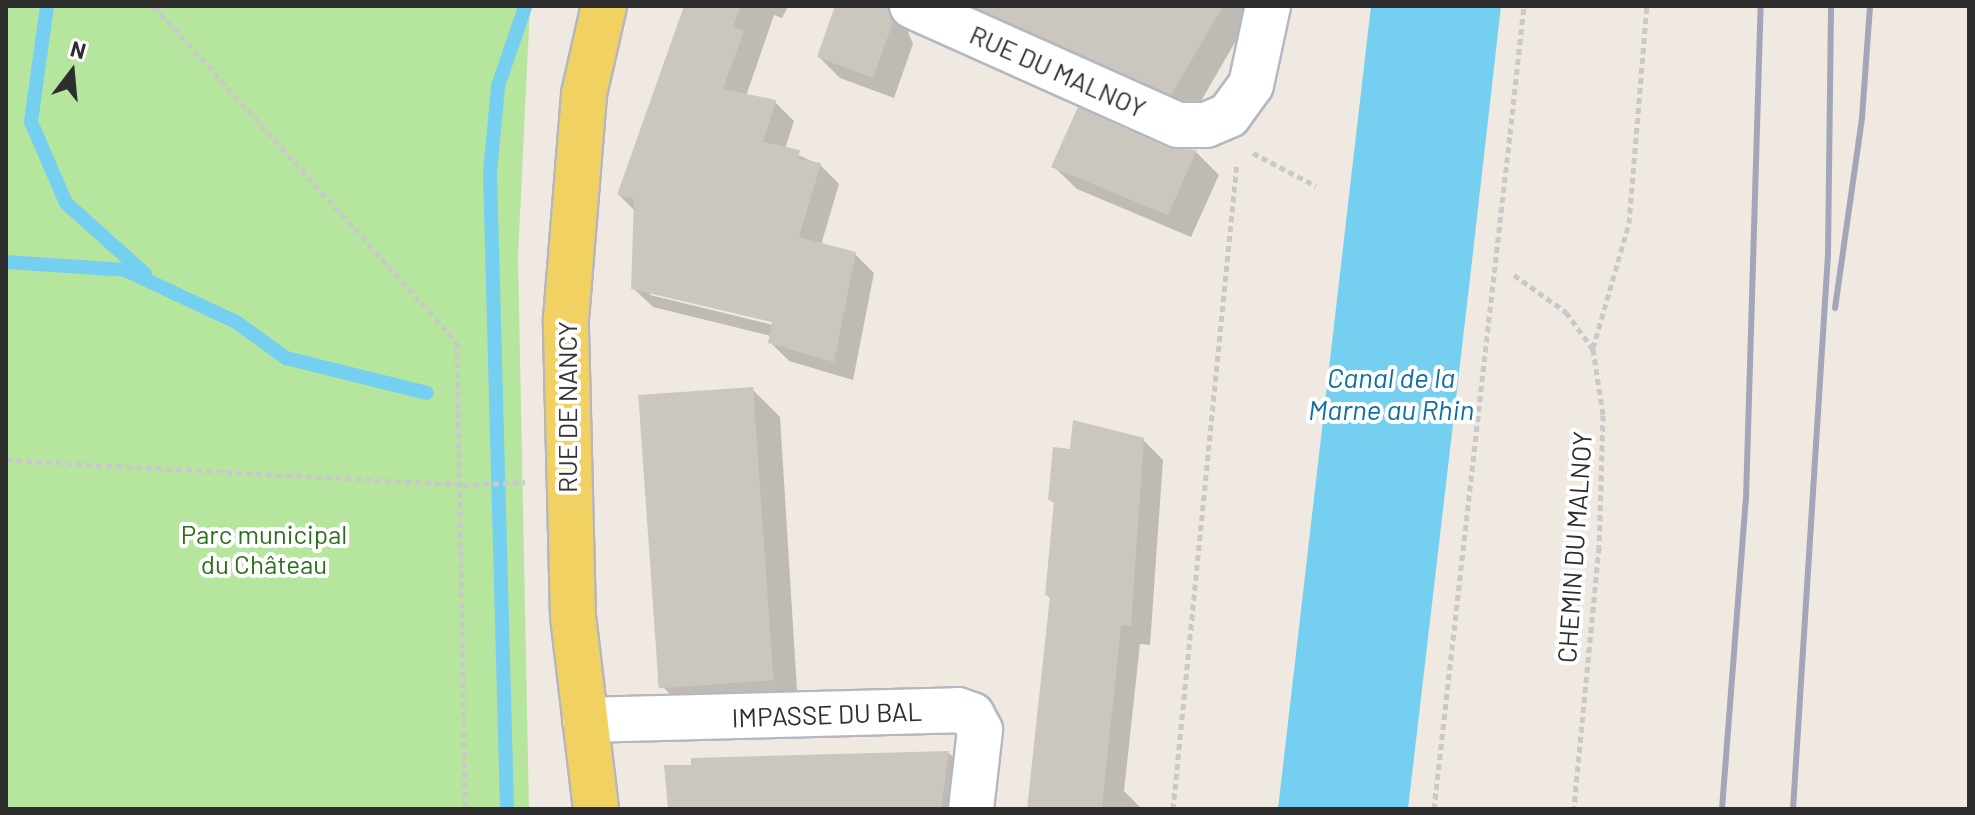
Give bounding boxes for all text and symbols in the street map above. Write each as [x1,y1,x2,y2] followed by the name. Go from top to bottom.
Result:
[965,18,1151,124] street label: RUE DU MALNOY
[32,32,112,112] north arrow
[68,34,89,63] text: N
[551,321,583,493] street label: RUE DE NANCY
[1308,360,1474,426] water label: Canal de la Marne au Rhin
[1550,430,1598,664] street label: CHEMIN DU MALNOY
[181,518,347,580] park label: Parc municipal du Château
[731,695,923,733] street label: IMPASSE DU BAL

